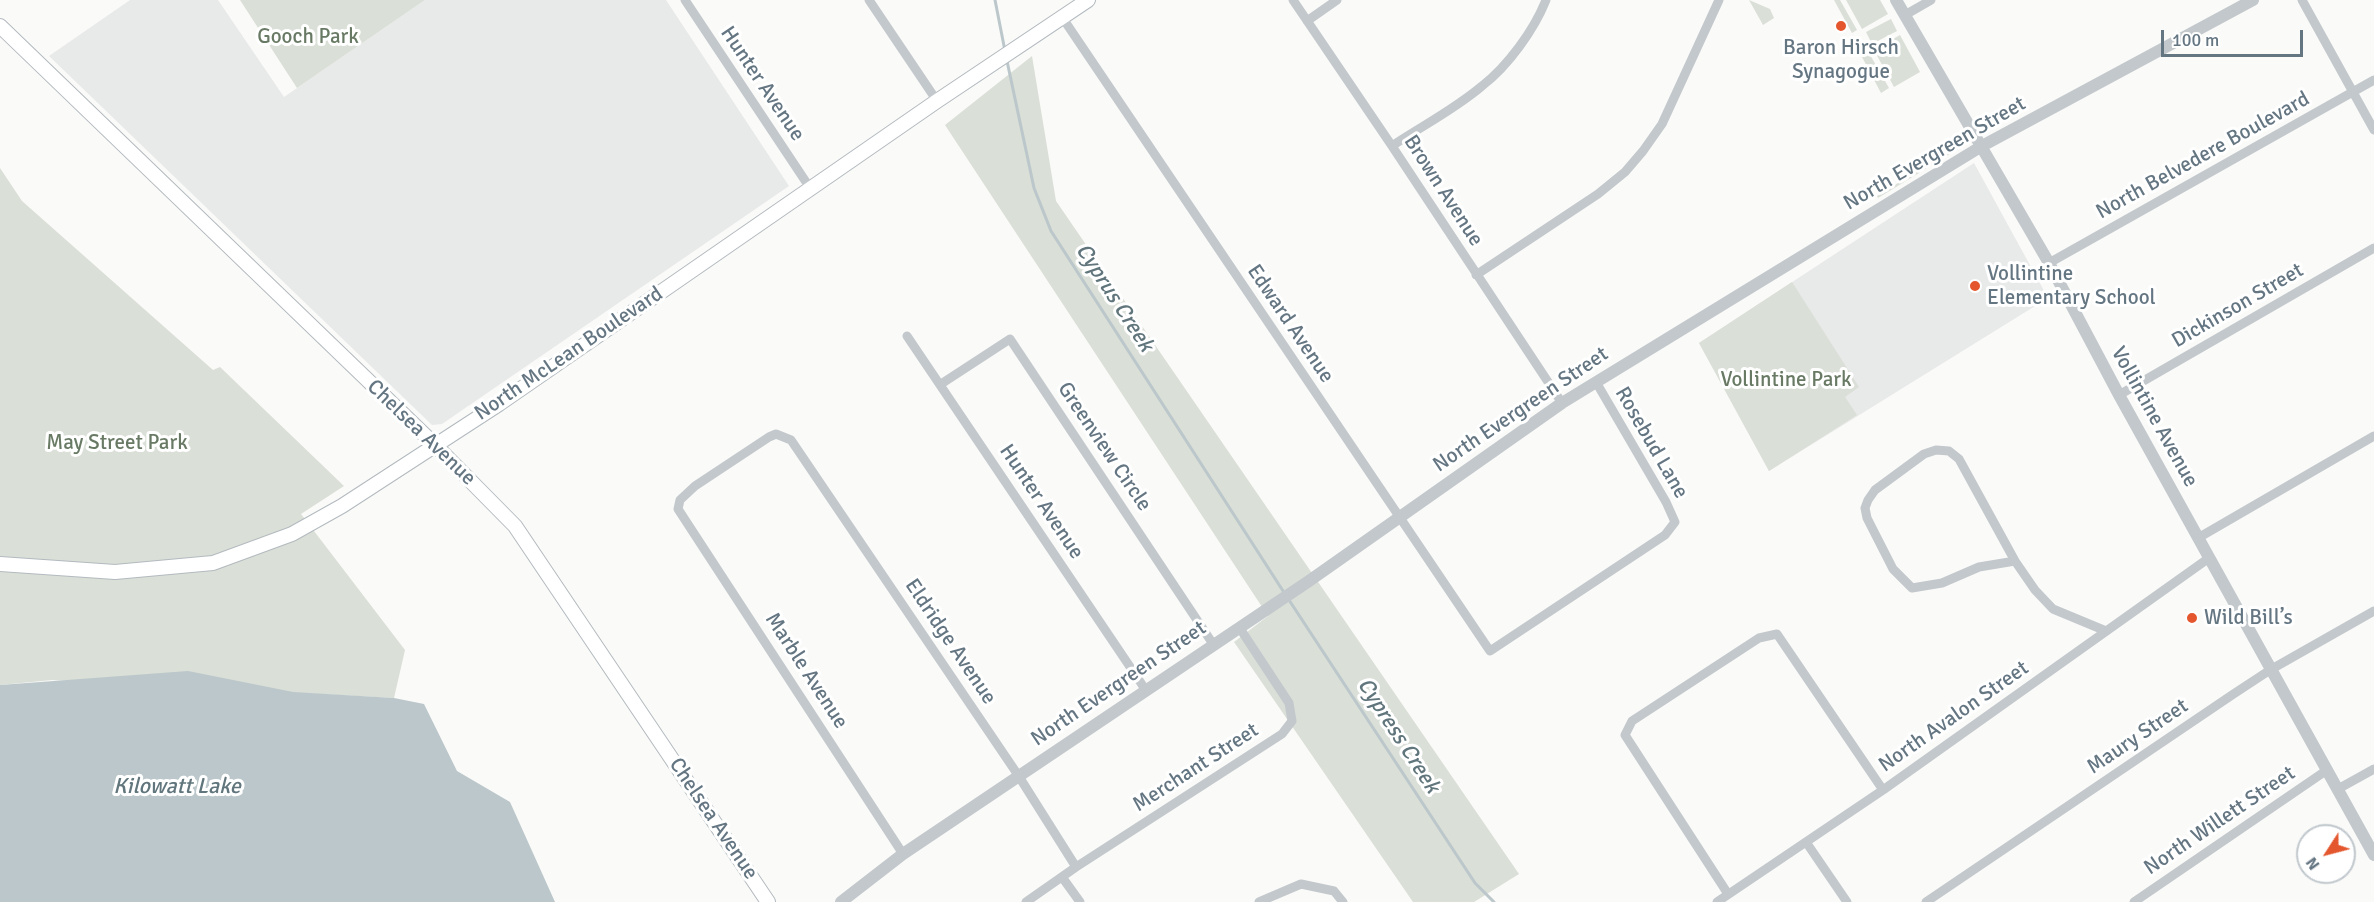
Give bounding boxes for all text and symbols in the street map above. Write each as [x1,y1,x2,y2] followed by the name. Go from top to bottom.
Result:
[2164,18,2306,56] scale bar
[1834,19,1848,33] marker: Baron Hirsch Synagogue
[714,22,810,146] street label: Hunter Avenue
[257,24,359,50] park label: Gooch Park
[2172,29,2219,51] text: 100 m
[1783,35,1899,85] place label: Baron Hirsch Synagogue
[2092,87,2314,225] street label: North Belvedere Boulevard
[1840,92,2030,216] street label: North Evergreen Street
[1398,131,1488,251] street label: Brown Avenue
[1069,239,1159,357] water label: Cyprus Creek
[2168,258,2308,354] street label: Dickinson Street
[1241,260,1339,388] street label: Edward Avenue
[1987,261,2156,311] place label: Vollintine Elementary School
[1968,279,1982,293] marker: Vollintine Elementary School
[470,282,668,426] street label: North McLean Boulevard
[1429,342,1613,478] street label: North Evergreen Street
[2105,342,2203,492] street label: Vollintine Avenue
[1720,367,1852,393] park label: Vollintine Park
[361,375,481,491] street label: Chelsea Avenue
[1052,378,1156,516] street label: Greenview Circle
[1609,383,1693,503] street label: Rosebud Lane
[46,430,188,456] park label: May Street Park
[993,440,1089,564] street label: Hunter Avenue
[899,574,1001,710] street label: Eldridge Avenue
[2204,605,2293,631] place label: Wild Bill’s
[759,608,853,734] street label: Marble Avenue
[2185,611,2199,625] marker: Wild Bill’s
[1027,616,1211,752] street label: North Evergreen Street
[1874,656,2034,778] street label: North Avalon Street
[1351,673,1445,799] water label: Cypress Creek
[2083,694,2193,780] street label: Maury Street
[1128,718,1264,818] street label: Merchant Street
[663,753,763,885] street label: Chelsea Avenue
[2140,761,2300,881] street label: North Willett Street
[113,774,241,800] water label: Kilowatt Lake
[2296,824,2356,884] north arrow
[2302,853,2324,874] text: N

